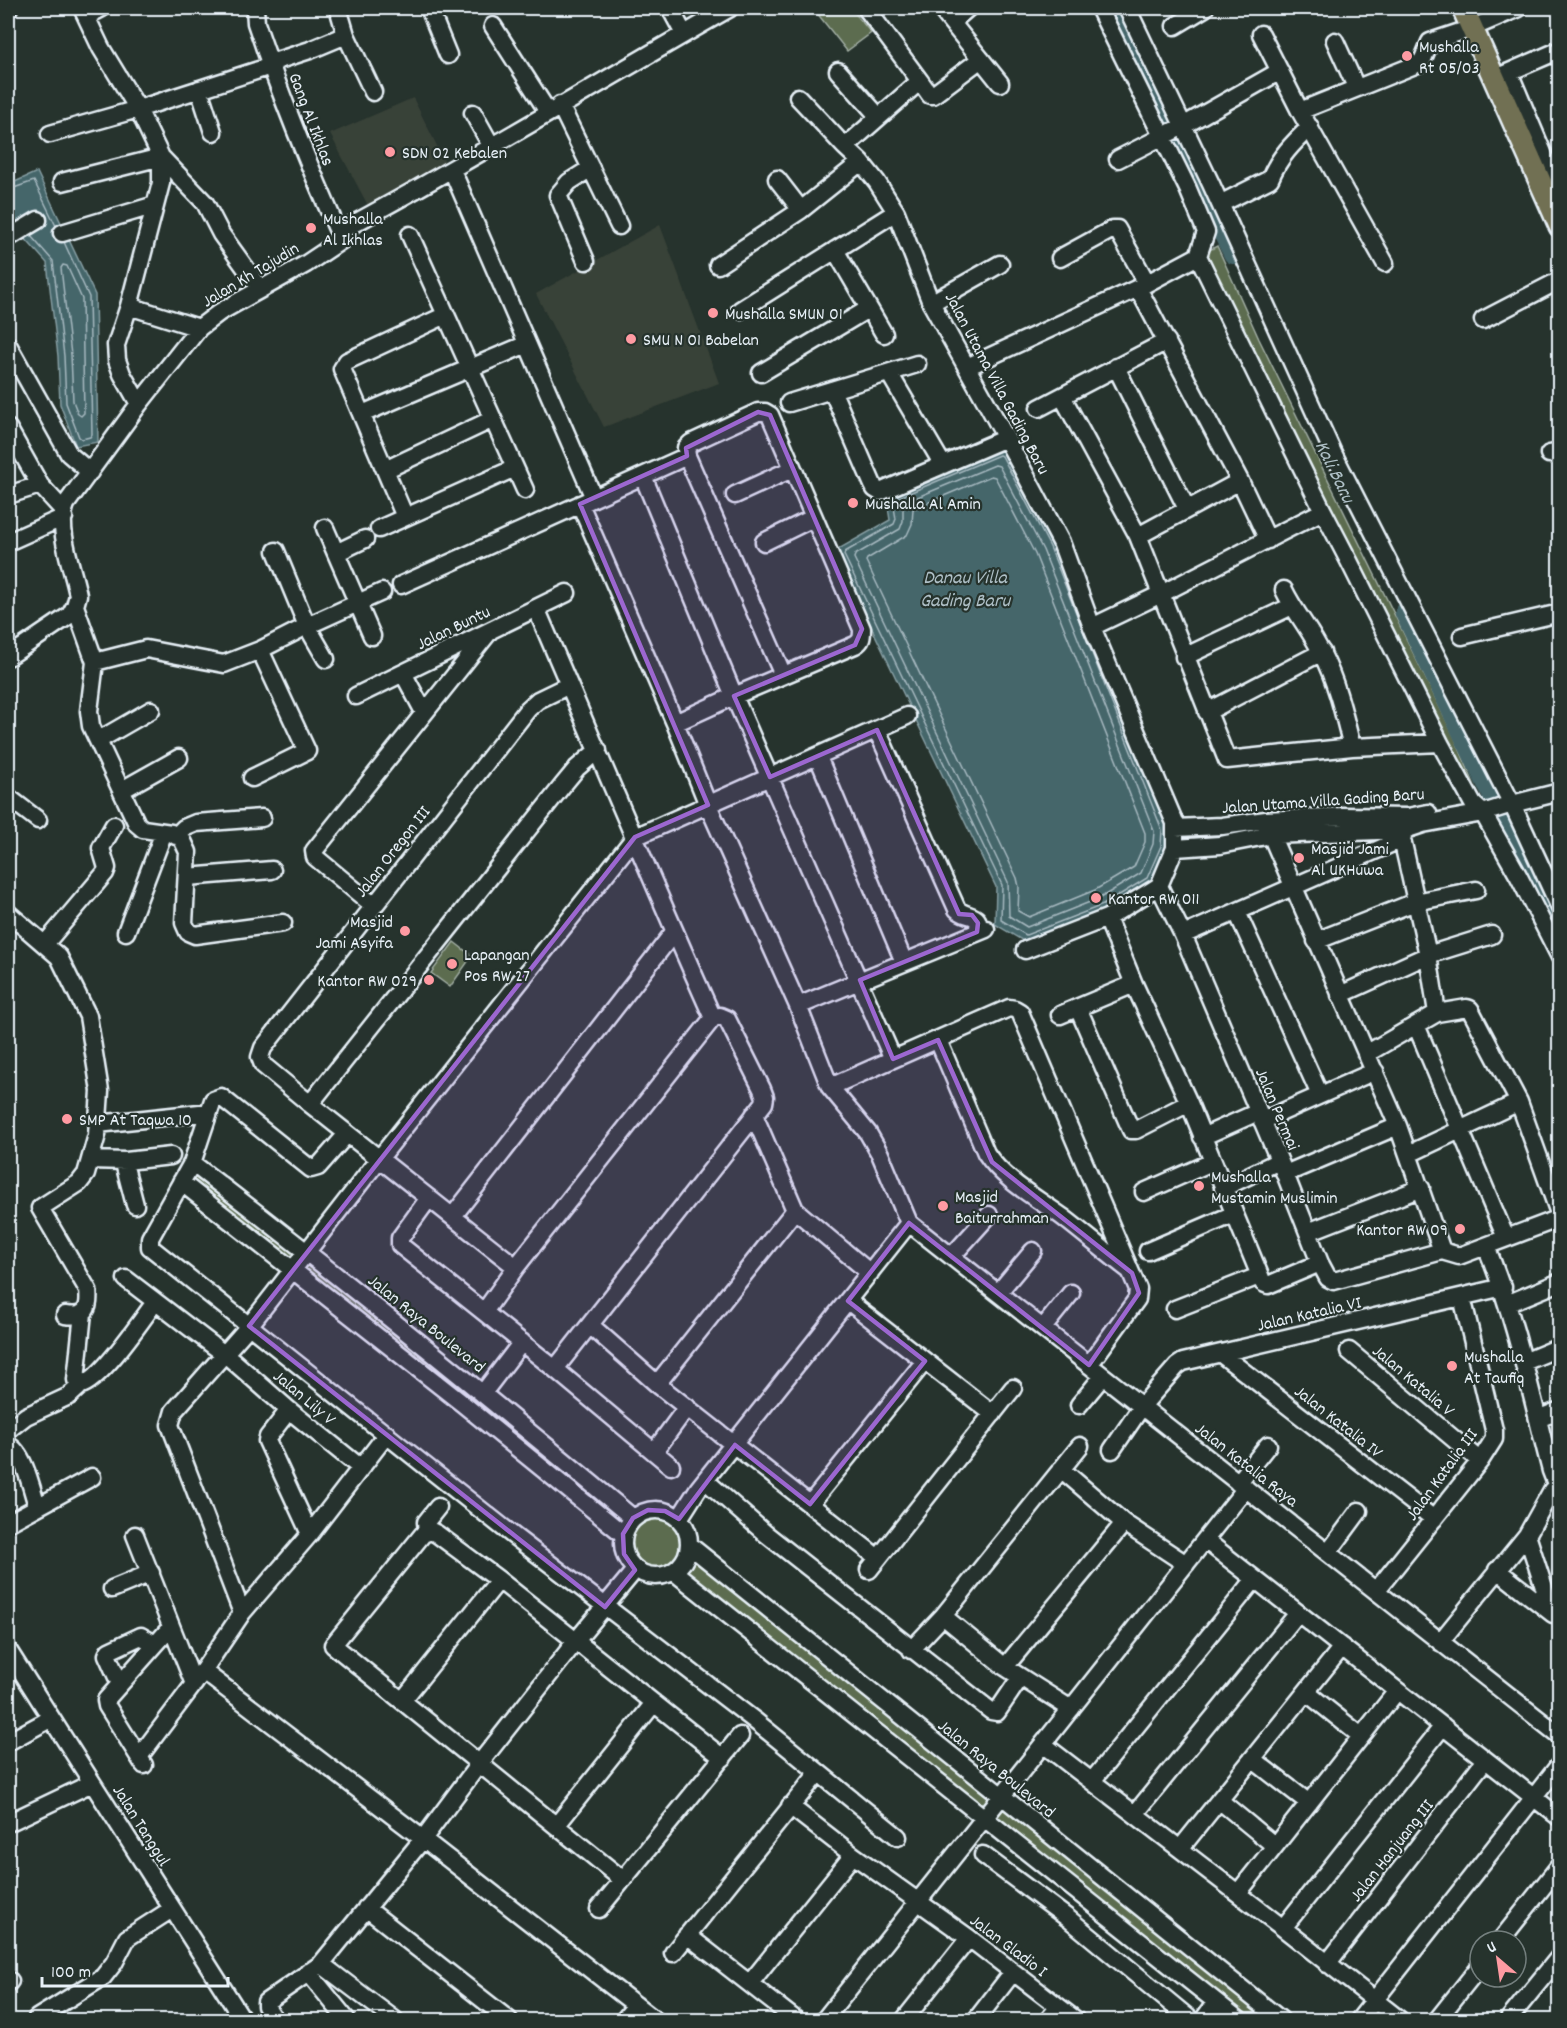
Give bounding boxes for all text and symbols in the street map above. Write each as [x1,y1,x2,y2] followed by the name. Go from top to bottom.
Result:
[1419,36,1480,82] place label: Mushalla Rt 05/03
[1400,49,1414,63] marker: Mushalla Rt 05/03
[281,70,339,170] street label: Gang Al Ikhlas
[402,142,507,167] place label: SDN 02 Kebalen
[383,145,397,159] marker: SDN 02 Kebalen
[323,208,383,254] place label: Mushalla Al Ikhlas
[304,221,318,235] marker: Mushalla Al Ikhlas
[198,237,304,315] street label: Jalan Kh Tajudin
[937,289,1054,480] street label: Jalan Utama Villa Gading Baru
[725,303,843,328] place label: Mushalla SMUN 01
[706,306,720,320] marker: Mushalla SMUN 01
[643,329,759,354] place label: SMU N 01 Babelan
[624,332,638,346] marker: SMU N 01 Babelan
[1306,436,1361,510] water label: Kali Baru
[865,493,981,518] place label: Mushalla Al Amin
[846,496,860,510] marker: Mushalla Al Amin
[920,565,1011,616] water label: Danau Villa Gading Baru
[413,601,495,658] street label: Jalan Buntu
[1221,783,1425,822] street label: Jalan Utama Villa Gading Baru
[350,801,438,904] street label: Jalan Oregon III
[1311,838,1389,884] place label: Masjid Jami Al UKHuwa
[1292,851,1306,865] marker: Masjid Jami Al UKHuwa
[1108,888,1199,913] place label: Kantor RW 011
[1089,891,1103,905] marker: Kantor RW 011
[315,911,394,957] place label: Masjid Jami Asyifa
[398,924,412,938] marker: Masjid Jami Asyifa
[464,944,530,990] place label: Lapangan Pos RW 27
[445,957,459,971] marker: Lapangan Pos RW 27
[317,970,417,995] place label: Kantor RW 029
[422,973,436,987] marker: Kantor RW 029
[1247,1065,1304,1155] street label: Jalan Permai
[79,1109,192,1134] place label: SMP At Taqwa 10
[60,1112,74,1126] marker: SMP At Taqwa 10
[1211,1166,1338,1212] place label: Mushalla Mustamin Muslimin
[1192,1179,1206,1193] marker: Mushalla Mustamin Muslimin
[955,1186,1049,1232] place label: Masjid Baiturrahman
[936,1199,950,1213] marker: Masjid Baiturrahman
[1356,1219,1448,1244] place label: Kantor RW 09
[1453,1222,1467,1236] marker: Kantor RW 09
[361,1270,490,1380] street label: Jalan Raya Boulevard
[1255,1291,1365,1340] street label: Jalan Katalia VI
[1366,1340,1459,1424] street label: Jalan Katalia V
[1464,1346,1524,1392] place label: Mushalla At Taufiq
[1445,1359,1459,1373] marker: Mushalla At Taufiq
[267,1365,340,1433] street label: Jalan Lily V
[1288,1380,1387,1466] street label: Jalan Katalia IV
[1188,1418,1303,1515] street label: Jalan Katalia Raya
[1401,1424,1485,1527] street label: Jalan Katalia III
[931,1715,1060,1825] street label: Jalan Raya Boulevard
[105,1781,175,1873] street label: Jalan Tanggul
[1345,1795,1441,1908] street label: Jalan Hanjuang III
[963,1910,1052,1985] street label: Jalan Gladio I
[1468,1929,1528,1989] north arrow
[1483,1936,1501,1960] text: U
[42,1950,228,1988] scale bar
[51,1961,91,1986] text: 100 m

